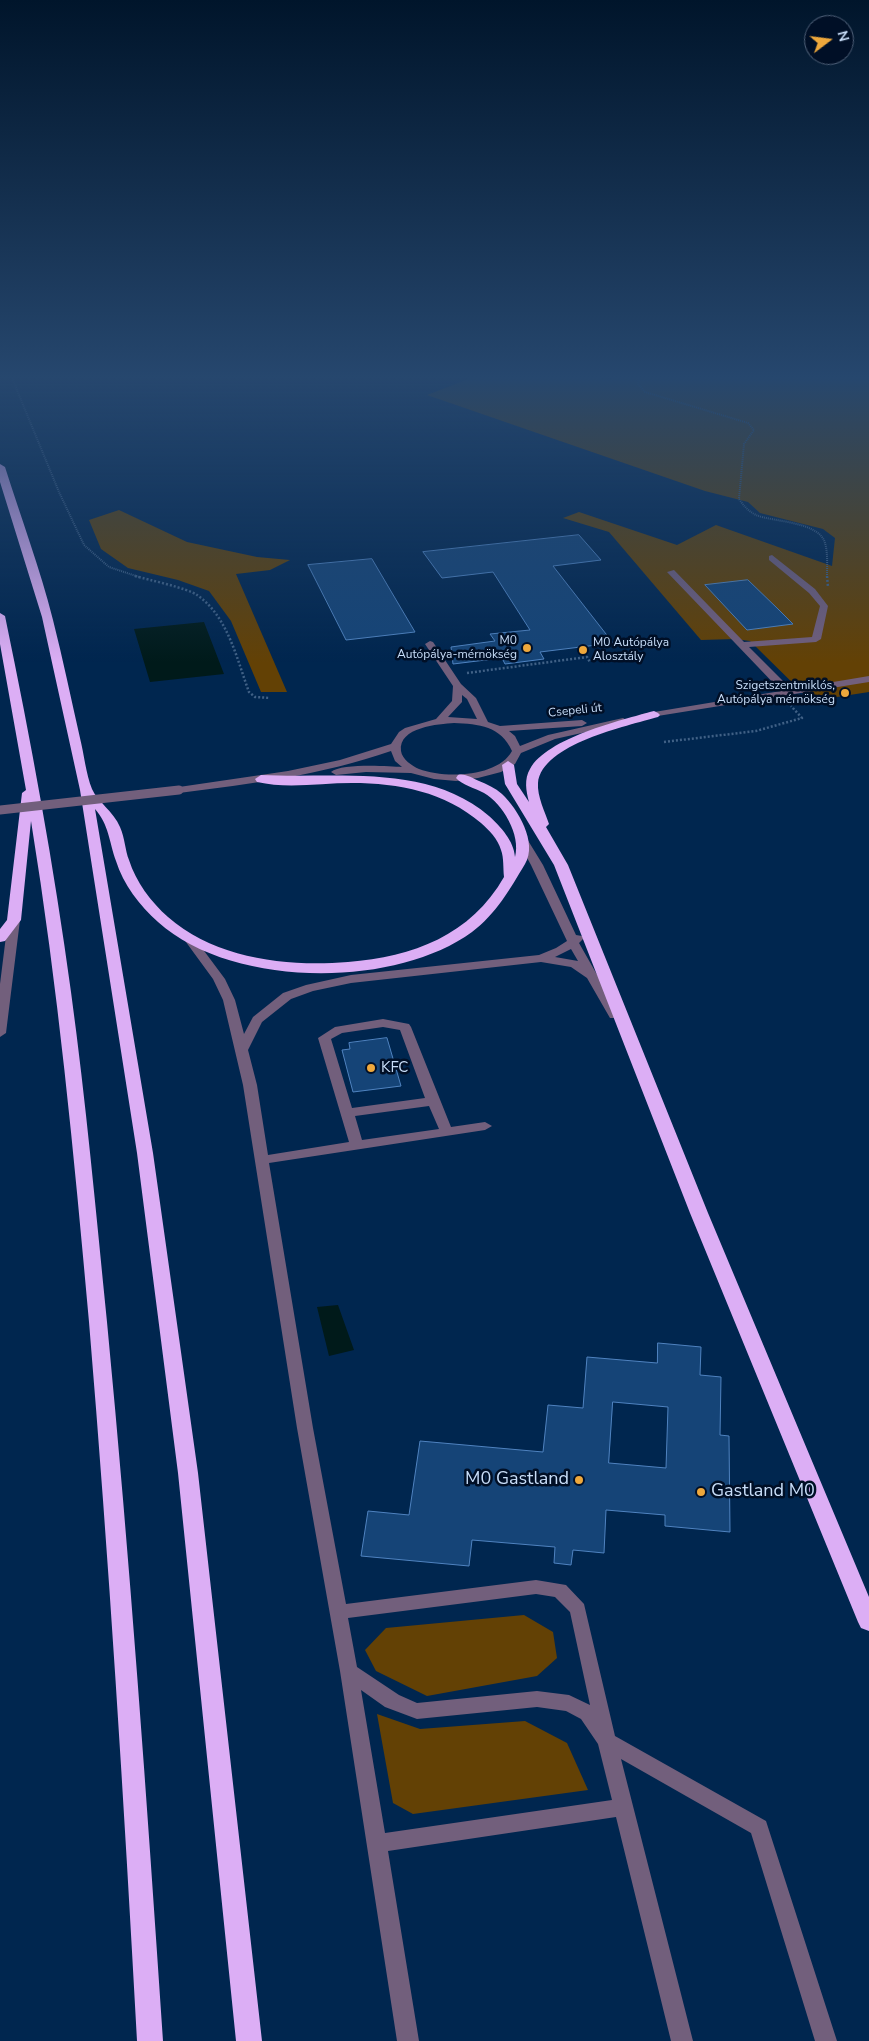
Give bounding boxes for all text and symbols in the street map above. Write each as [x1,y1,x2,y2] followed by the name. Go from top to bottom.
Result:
[804,15,854,65] north arrow
[832,29,854,44] text: N
[397,634,517,662] place label: M0 Autópálya-mérnökség
[593,636,669,664] place label: M0 Autópálya Alosztály
[521,642,533,654] marker: M0 Autópálya-mérnökség
[577,644,589,656] marker: M0 Autópálya Alosztály
[717,679,835,707] place label: Szigetszentmiklós, Autópálya mérnökség
[839,687,851,699] marker: Szigetszentmiklós, Autópálya mérnökség
[547,701,603,721] street label: Csepeli út
[381,1059,408,1077] place label: KFC
[365,1062,377,1074] marker: KFC
[465,1469,569,1491] place label: M0 Gastland
[573,1474,585,1486] marker: M0 Gastland
[711,1481,815,1503] place label: Gastland M0
[695,1486,707,1498] marker: Gastland M0

